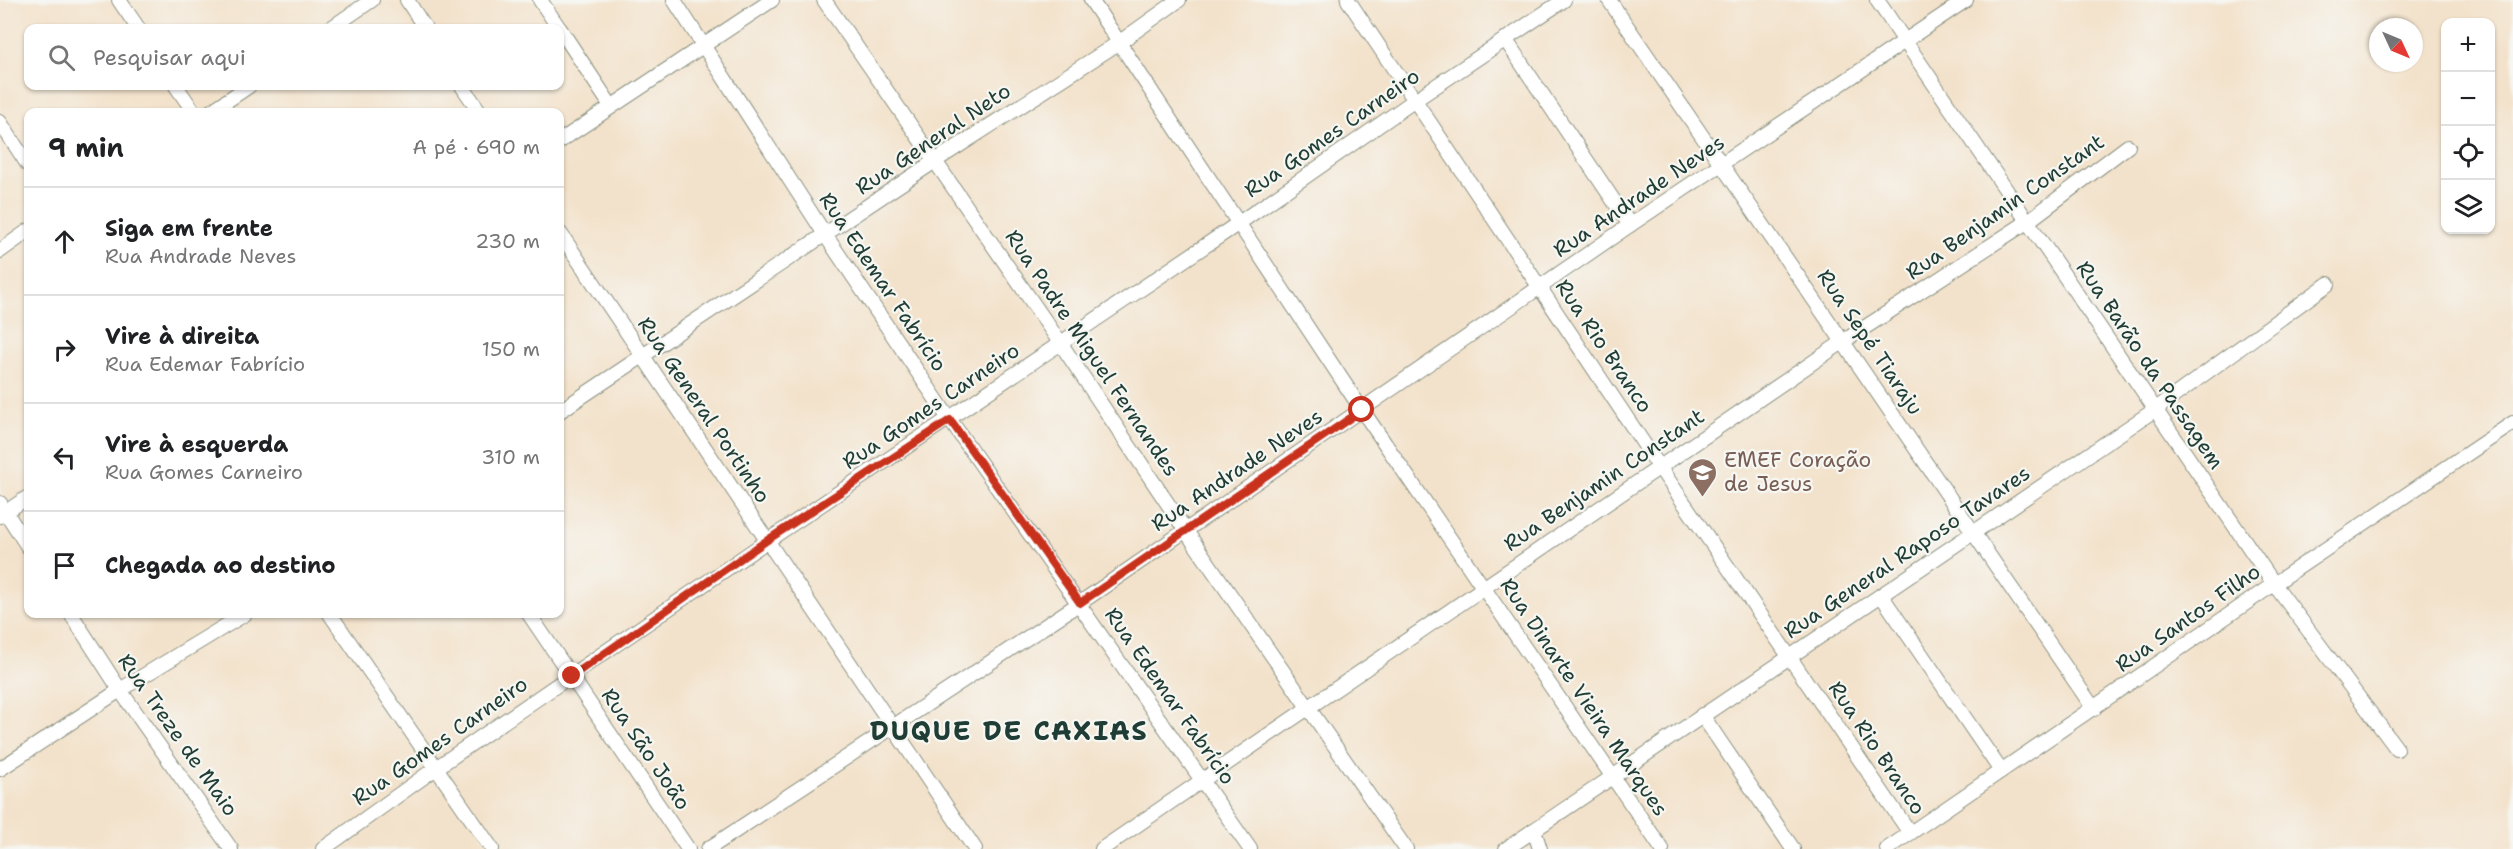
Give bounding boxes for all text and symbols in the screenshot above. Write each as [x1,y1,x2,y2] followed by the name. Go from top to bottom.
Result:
[2369,18,2423,72] north arrow
[2441,18,2495,234] map controls
[2441,18,2495,72] button: +
[24,24,564,90] search box
[45,41,78,74] icon: search
[93,43,246,72] text: Pesquisar aqui
[1239,62,1425,204] street label: Rua Gomes Carneiro
[2441,72,2495,126] button: −
[850,77,1016,201] street label: Rua General Neto
[2441,126,2495,180] button: locate
[1548,128,1730,264] street label: Rua Andrade Neves
[1900,128,2110,286] street label: Rua Benjamin Constant
[48,130,124,165] text: 9 min
[413,134,540,160] text: A pé · 690 m
[2441,180,2495,234] button: layers
[813,187,953,377] street label: Rua Edemar Fabrício
[105,214,273,243] text: Siga em frente
[999,224,1185,482] street label: Rua Padre Miguel Fernandes
[48,225,81,258] icon: ahead
[475,228,540,254] text: 230 m
[105,243,296,269] text: Rua Andrade Neves
[2070,255,2230,475] street label: Rua Barão da Passagem
[1811,264,1929,420] street label: Rua Sepé Tiaraju
[1549,274,1659,418] street label: Rua Rio Branco
[631,311,777,509] street label: Rua General Portinho
[105,322,259,351] text: Vire à direita
[48,333,81,366] icon: right
[482,336,540,362] text: 150 m
[837,336,1025,476] street label: Rua Gomes Carneiro
[105,351,305,377] text: Rua Edemar Fabrício
[1348,396,1374,422] route start
[1146,402,1328,538] street label: Rua Andrade Neves
[1498,402,1710,558] street label: Rua Benjamin Constant
[105,430,288,459] text: Vire à esquerda
[48,441,81,474] icon: left
[481,444,540,470] text: 310 m
[1724,446,1871,498] place label: EMEF Coração de Jesus
[1687,456,1719,498] school or university icon: EMEF Coração de Jesus
[105,459,303,485] text: Rua Gomes Carneiro
[1778,459,2036,645] street label: Rua General Raposo Tavares
[48,549,81,582] icon: arrive
[105,551,336,580] text: Chegada ao destino
[2110,558,2266,678] street label: Rua Santos Filho
[1494,572,1674,822] street label: Rua Dinarte Vieira Marques
[1098,602,1242,790] street label: Rua Edemar Fabrício
[111,648,245,822] street label: Rua Treze de Maio
[558,662,584,688] route end
[347,670,533,812] street label: Rua Gomes Carneiro
[1822,676,1932,820] street label: Rua Rio Branco
[595,683,697,815] street label: Rua São João
[870,712,1148,749] district label: DUQUE DE CAXIAS

